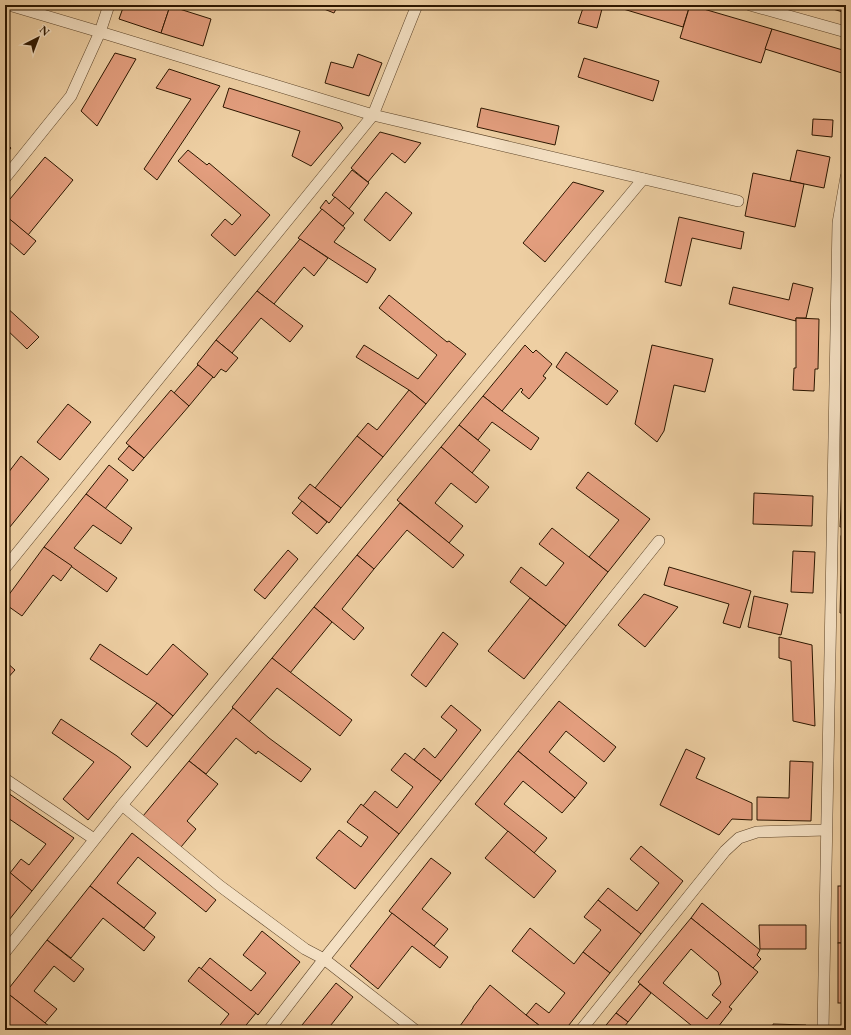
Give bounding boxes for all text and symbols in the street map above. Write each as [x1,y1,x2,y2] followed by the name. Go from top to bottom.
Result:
[18,18,58,58] north arrow
[37,22,53,39] text: N

